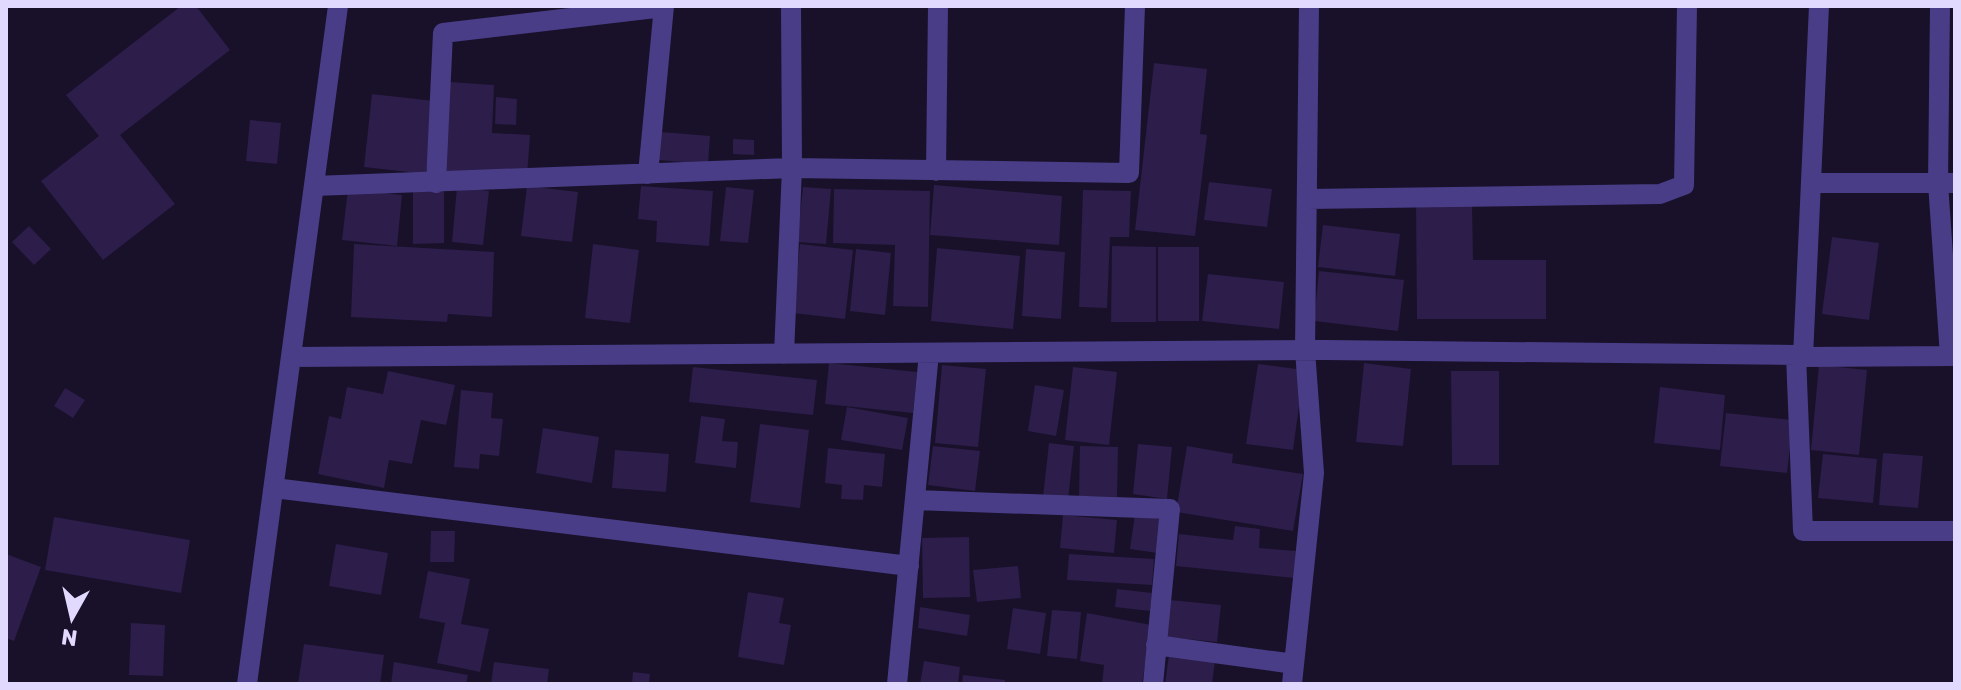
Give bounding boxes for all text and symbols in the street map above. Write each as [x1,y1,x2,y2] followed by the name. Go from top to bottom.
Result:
[32,578,112,658] north arrow
[60,623,79,652] text: N

